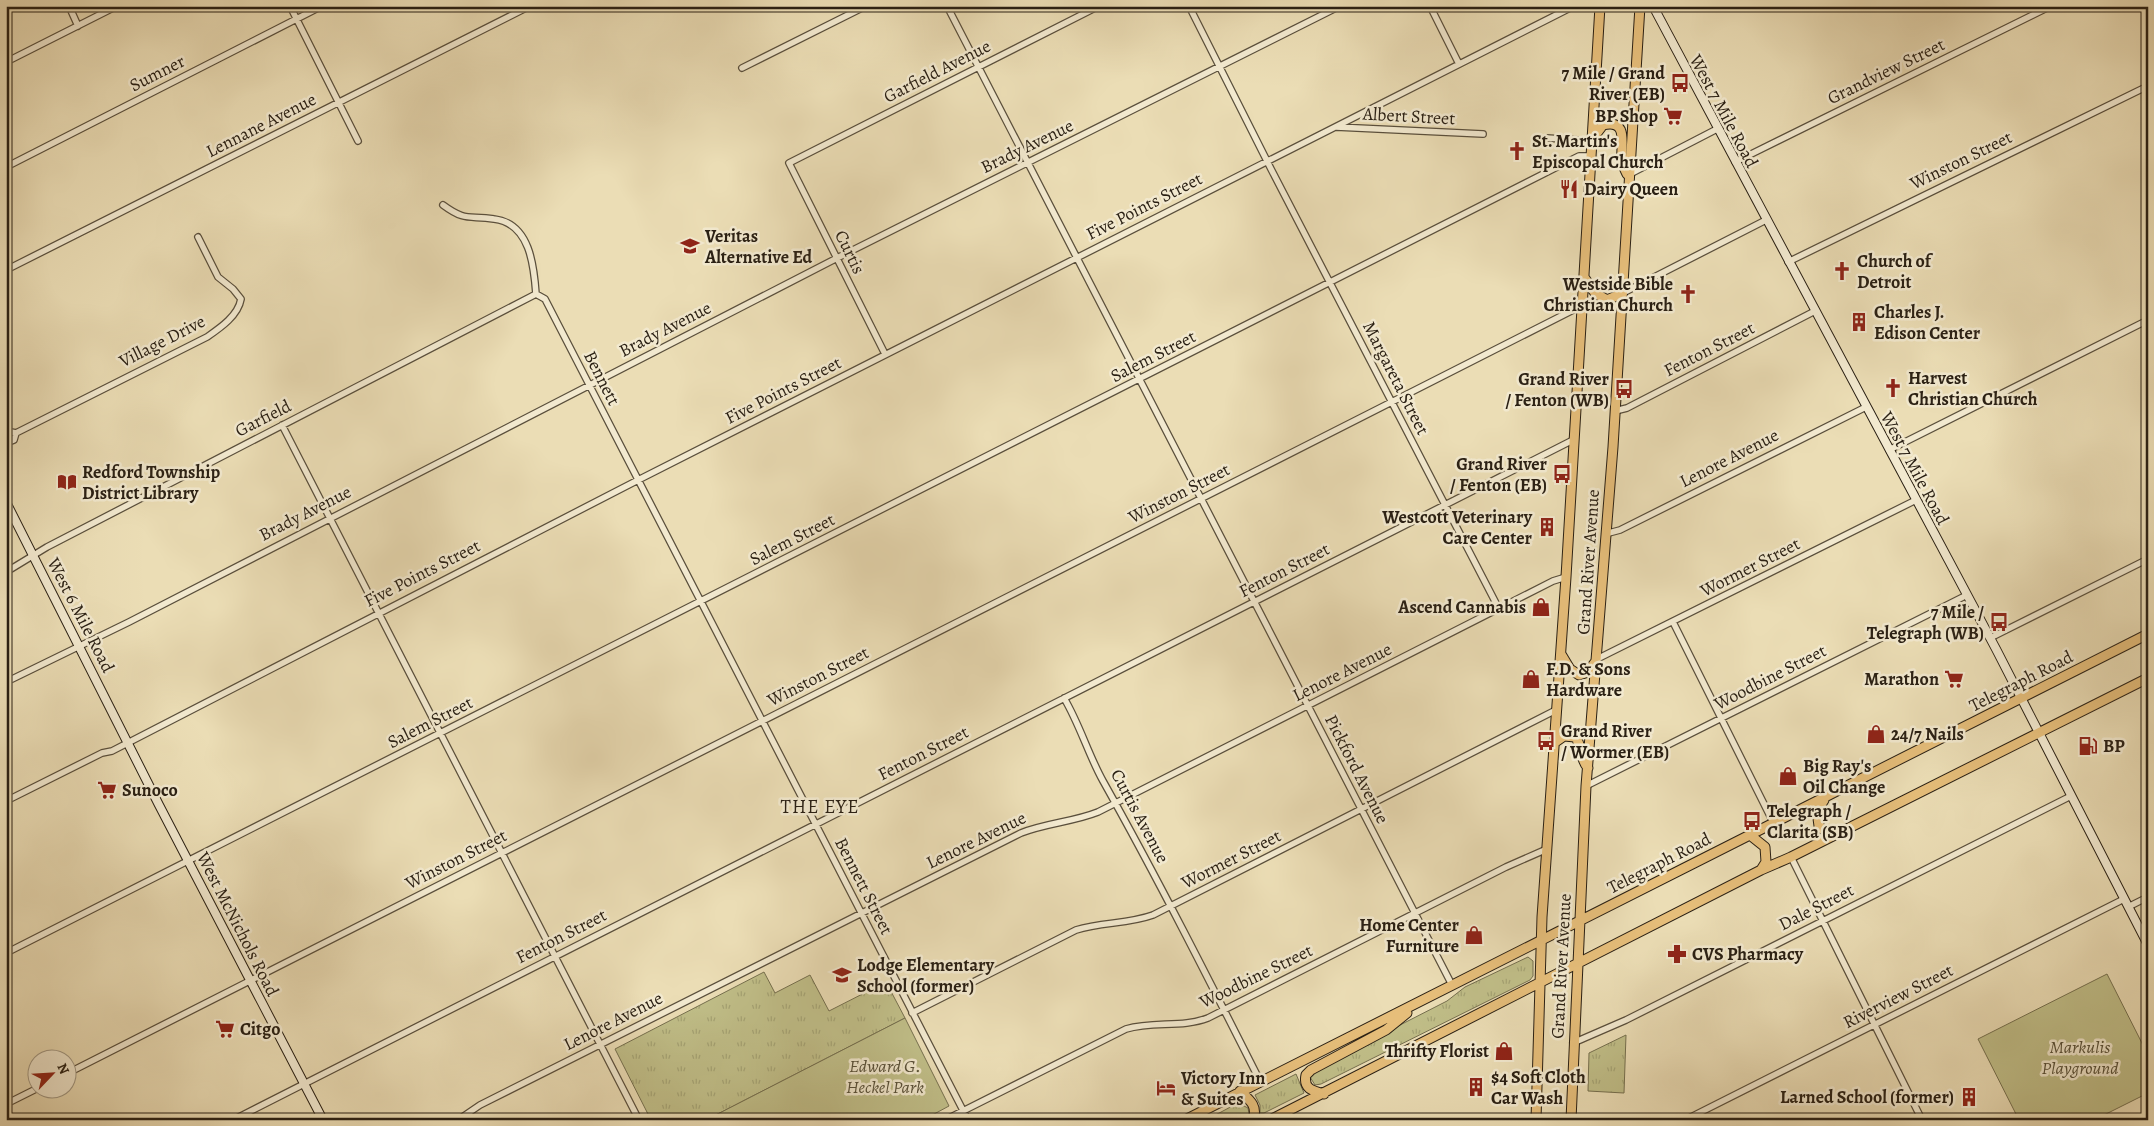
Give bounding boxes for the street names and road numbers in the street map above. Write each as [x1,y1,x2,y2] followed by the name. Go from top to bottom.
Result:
[1823,32,1949,110] street label: Grandview Street
[879,34,995,108] street label: Garfield Avenue
[125,49,189,97] street label: Sumner
[1684,49,1764,172] street label: West 7 Mile Road
[202,87,320,163] street label: Lennane Avenue
[1361,102,1456,130] street label: Albert Street
[977,113,1077,179] street label: Brady Avenue
[1905,125,2016,196] street label: Winston Street
[1082,166,1206,246] street label: Five Points Street
[829,226,871,278] street label: Curtis
[615,295,715,363] street label: Brady Avenue
[114,309,209,373] street label: Village Drive
[1659,316,1759,382] street label: Fenton Street
[1357,317,1435,439] street label: Margareta Street
[1106,324,1200,388] street label: Salem Street
[578,347,626,409] street label: Bennett
[721,350,845,430] street label: Five Points Street
[231,394,295,442] street label: Garfield
[1875,406,1955,529] street label: West 7 Mile Road
[1675,423,1783,493] street label: Lenore Avenue
[1123,457,1234,529] street label: Winston Street
[255,479,355,547] street label: Brady Avenue
[1571,489,1605,635] street label: Grand River Avenue
[745,507,839,571] street label: Salem Street
[1695,532,1804,603] street label: Wormer Street
[360,533,484,613] street label: Five Points Street
[1234,537,1334,603] street label: Fenton Street
[41,553,120,677] street label: West 6 Mile Road
[1288,637,1396,707] street label: Lenore Avenue
[1709,638,1830,716] street label: Woodbine Street
[762,640,873,712] street label: Winston Street
[1965,644,2077,717] street label: Telegraph Road
[383,690,477,754] street label: Salem Street
[1319,710,1395,828] street label: Pickford Avenue
[873,720,973,786] street label: Fenton Street
[1105,765,1175,867] street label: Curtis Avenue
[922,806,1030,874] street label: Lenore Avenue
[400,823,511,895] street label: Winston Street
[1176,824,1285,895] street label: Wormer Street
[1603,826,1715,899] street label: Telegraph Road
[829,833,899,939] street label: Bennett Street
[191,847,285,1001] street label: West McNichols Road
[1774,878,1858,936] street label: Dale Street
[1545,893,1577,1039] street label: Grand River Avenue
[511,903,611,969] street label: Fenton Street
[1195,938,1317,1014] street label: Woodbine Street
[1839,958,1957,1034] street label: Riverview Street
[559,986,667,1056] street label: Lenore Avenue

